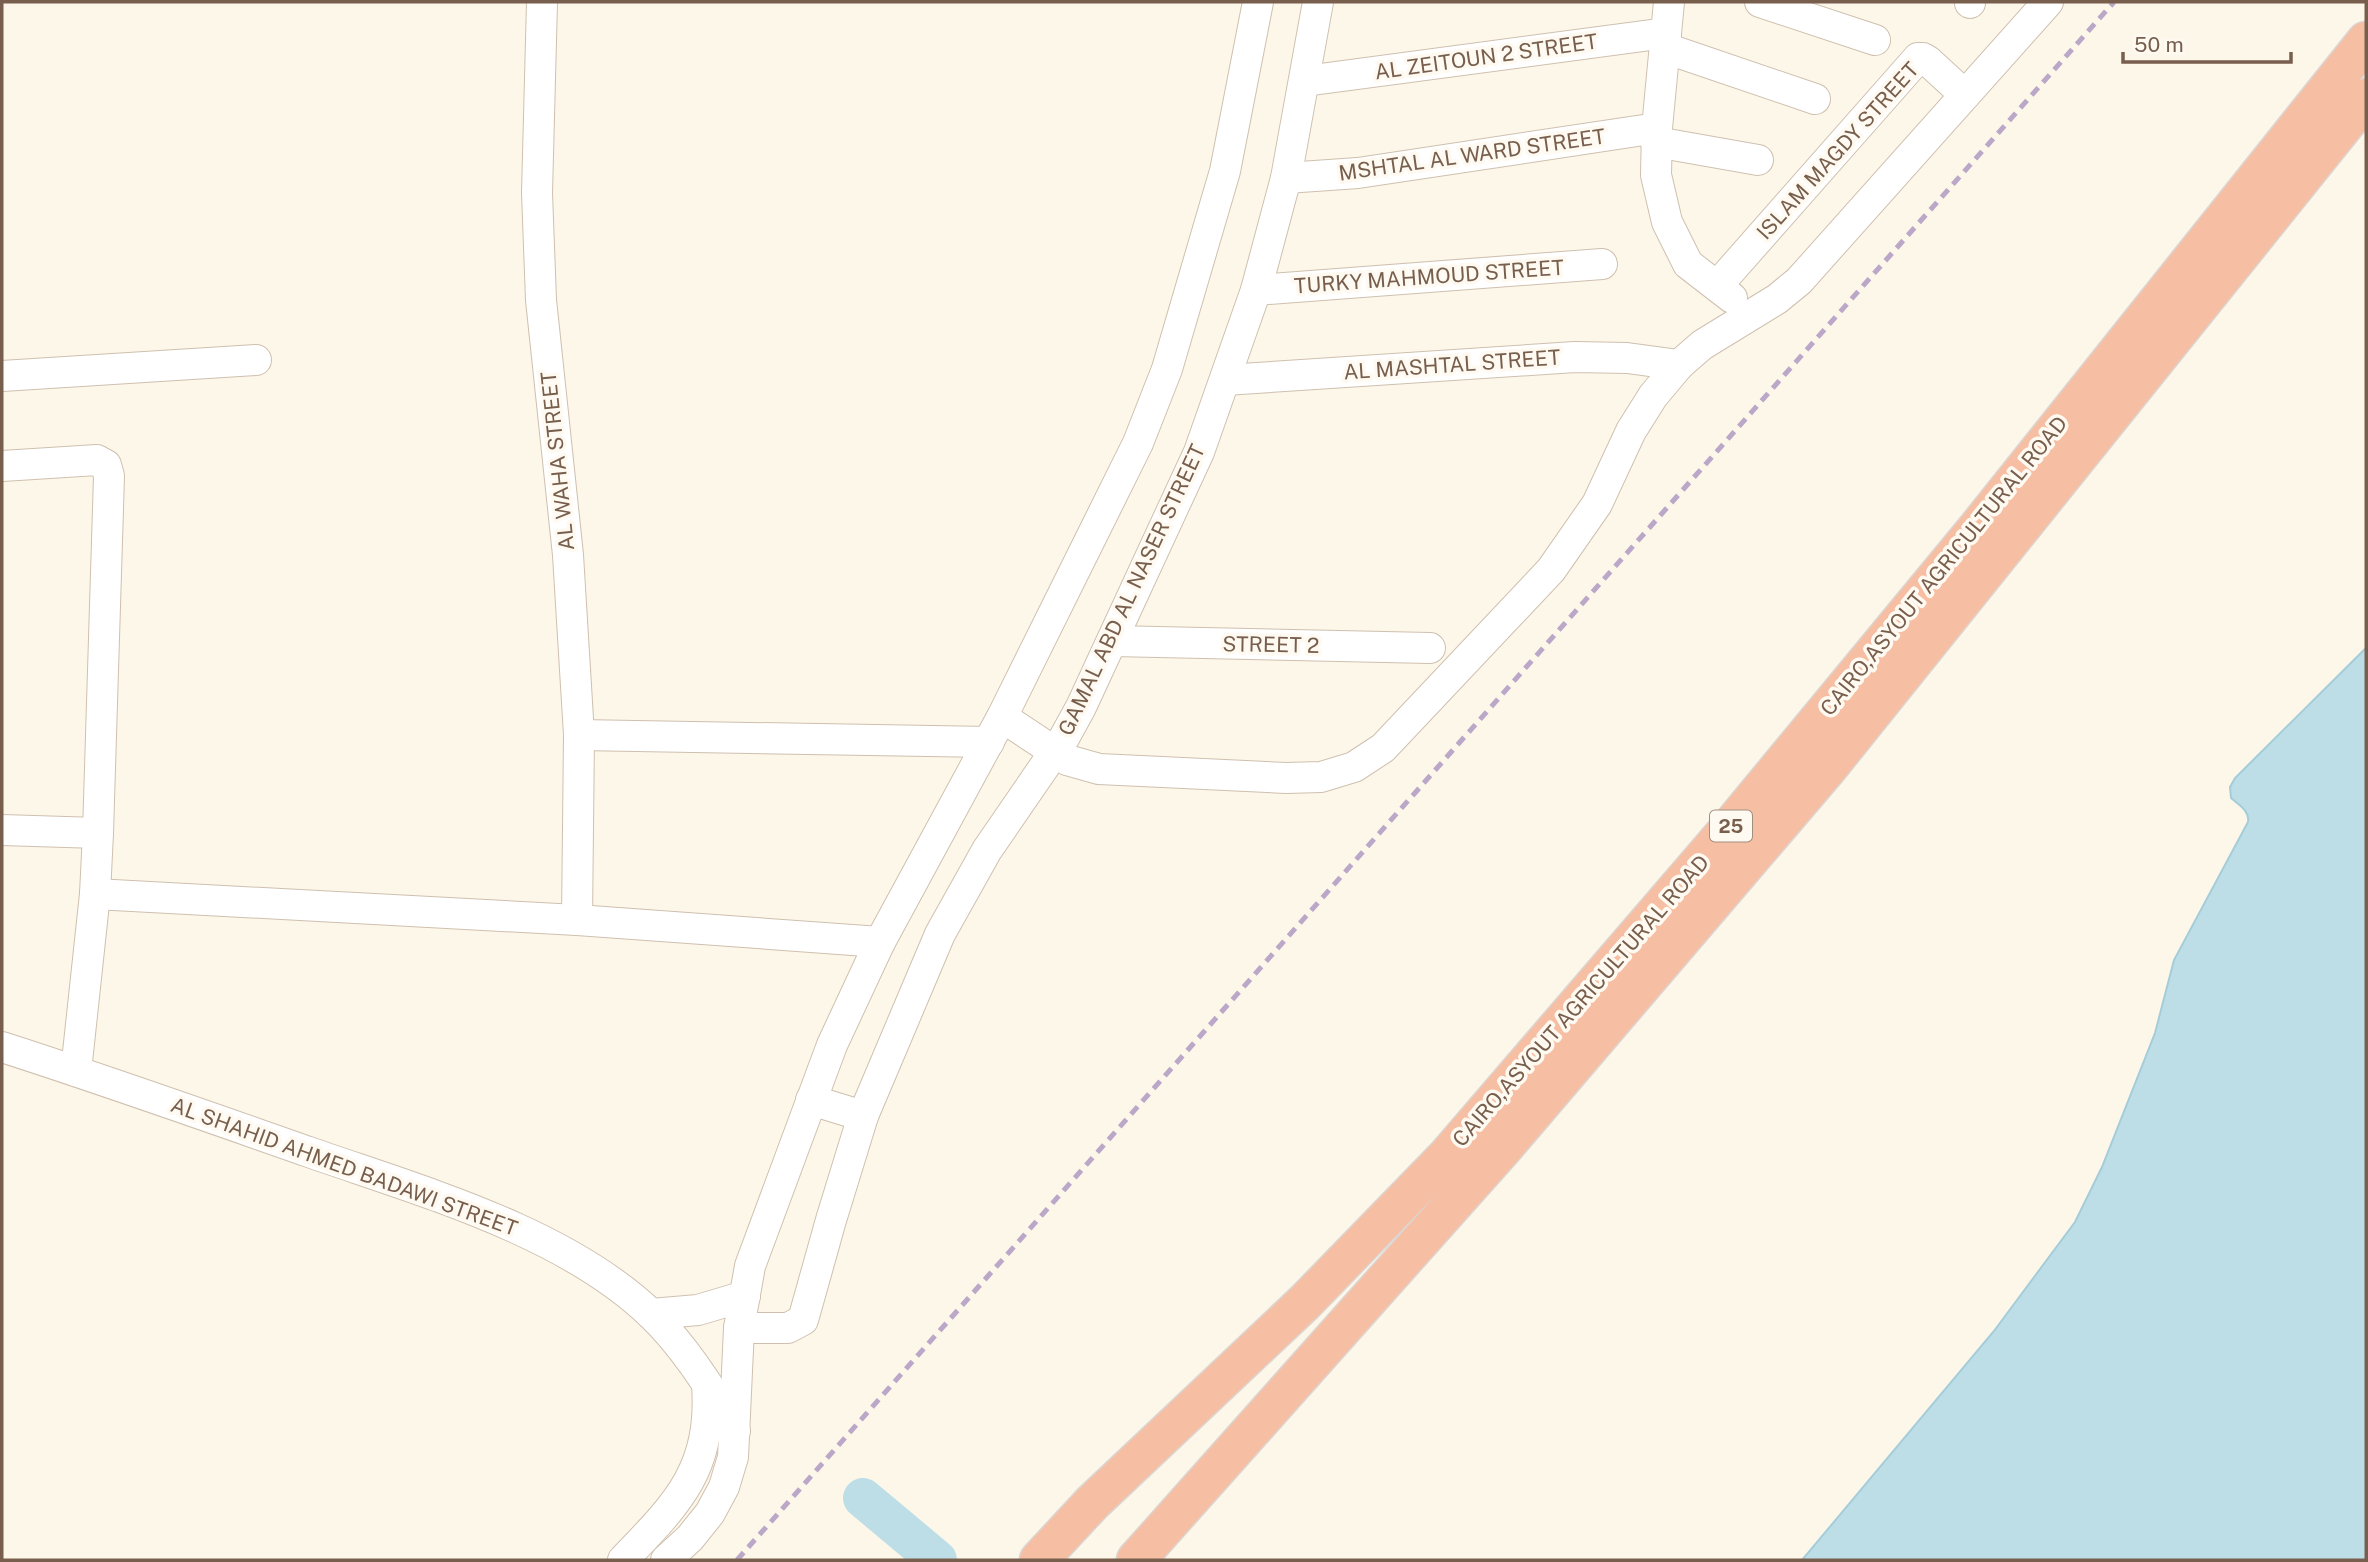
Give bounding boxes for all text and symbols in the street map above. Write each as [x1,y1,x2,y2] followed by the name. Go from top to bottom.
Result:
[2123,21,2291,65] scale bar
[1373,28,1599,85] street label: AL ZEITOUN 2 STREET
[2134,32,2184,57] text: 50 m
[1751,57,1924,244] street label: ISLAM MAGDY STREET
[1337,123,1607,186] street label: MSHTAL AL WARD STREET
[1293,255,1565,298] street label: TURKY MAHMOUD STREET
[1343,344,1561,385] street label: AL MASHTAL STREET
[536,370,579,552] street label: AL WAHA STREET
[1815,411,2072,720] street label: CAIRO,ASYOUT AGRICULTURAL ROAD
[1053,440,1210,739] street label: GAMAL ABD AL NASER STREET
[1222,631,1320,658] street label: STREET 2
[1710,810,1752,842] road number: 25
[1447,850,1714,1151] street label: CAIRO,ASYOUT AGRICULTURAL ROAD
[167,1092,521,1241] street label: AL SHAHID AHMED BADAWI STREET

